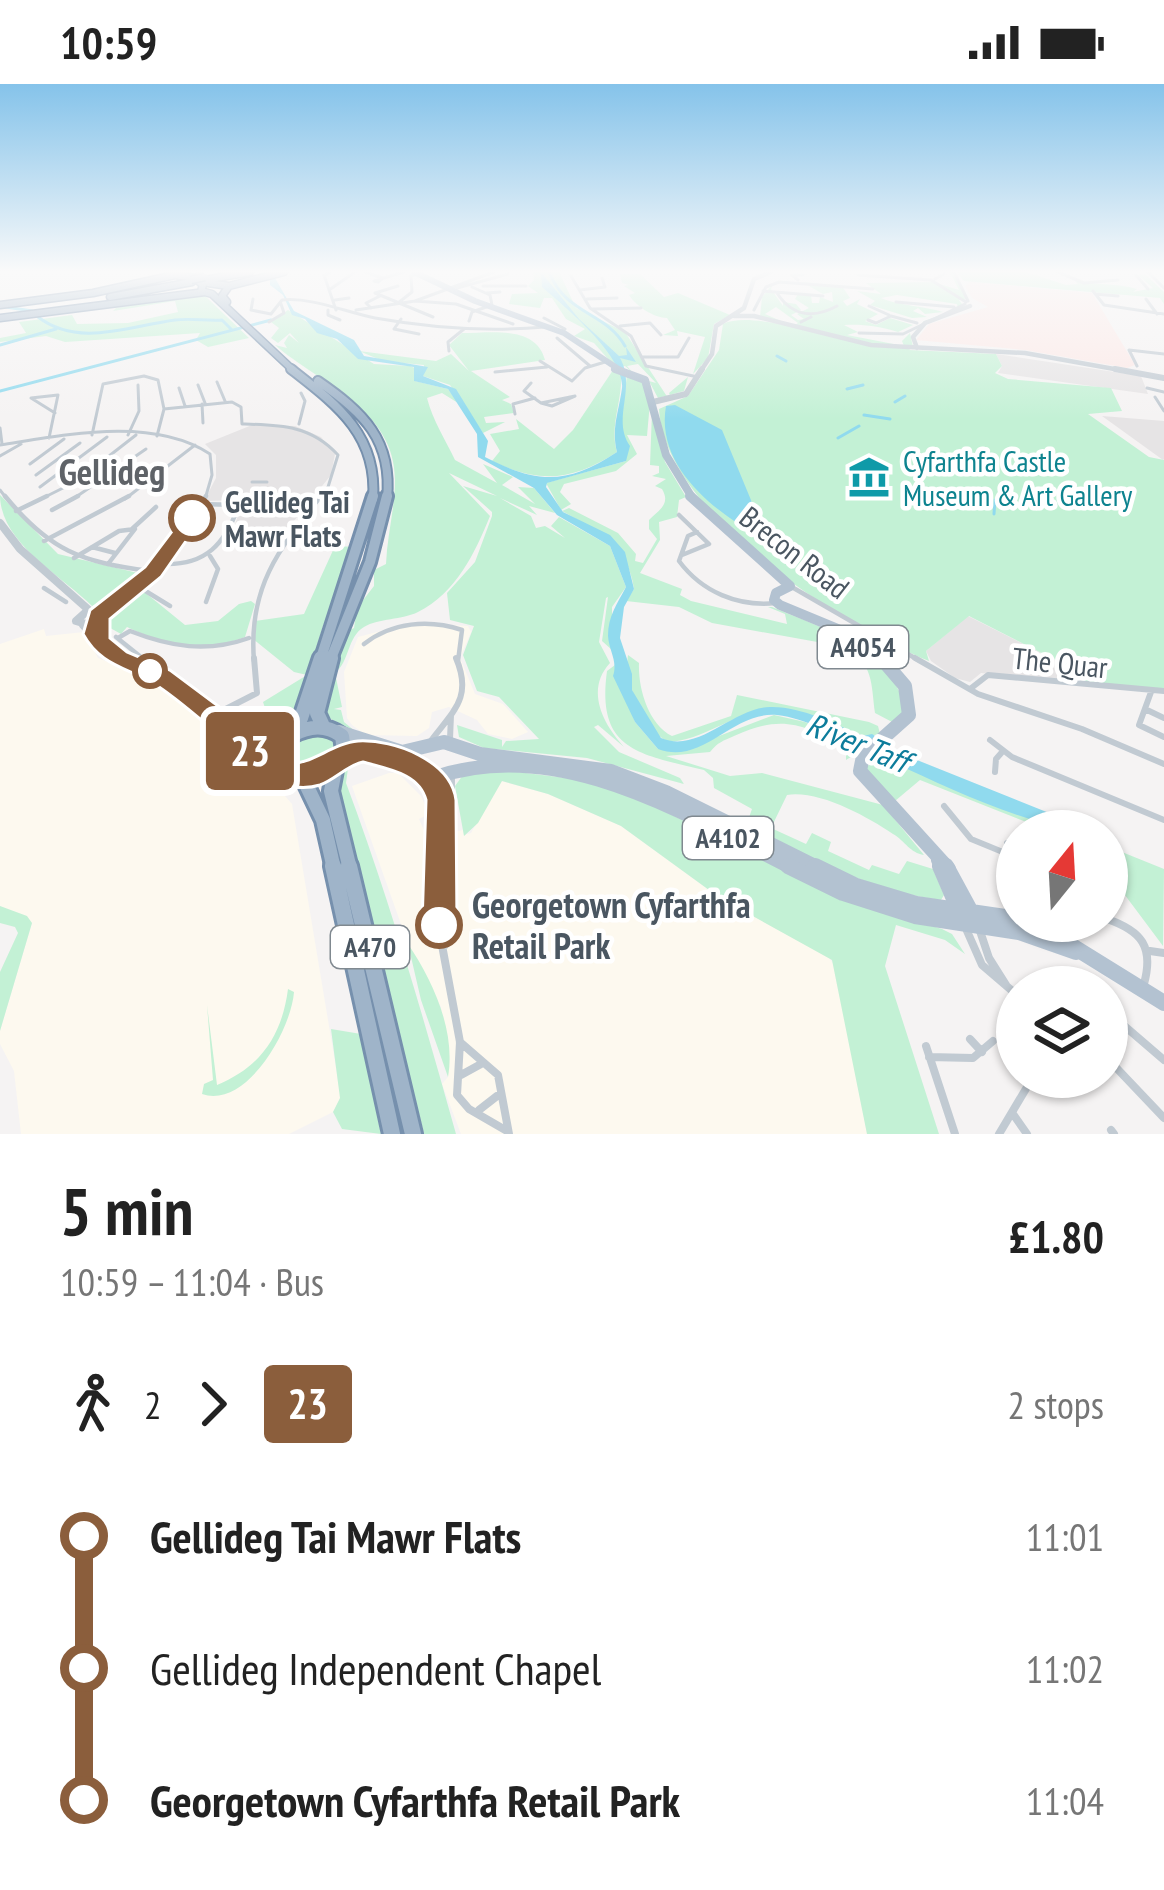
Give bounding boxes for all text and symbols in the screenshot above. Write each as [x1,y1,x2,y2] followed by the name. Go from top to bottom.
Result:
[60,13,157,71] text: 10:59
[903,441,1133,514] place label: Cyfarthfa Castle Museum & Art Gallery
[59,448,165,495] district label: Gellideg
[846,454,892,500] museum icon: Cyfarthfa Castle Museum & Art Gallery
[225,482,350,555] place label: Gellideg Tai Mawr Flats
[170,496,214,540] marker: Gellideg Tai Mawr Flats
[732,497,858,607] street label: Brecon Road
[818,626,908,668] road number: A4054
[1011,638,1110,686] street label: The Quar
[134,655,166,687] unlabelled marker
[800,702,922,785] water label: River Taff
[196,712,304,790] line badge: 23
[230,723,270,778] text: 23
[996,810,1128,942] north arrow
[996,810,1128,1098] map controls
[683,817,773,859] road number: A4102
[472,881,751,969] place label: Georgetown Cyfarthfa Retail Park
[417,903,461,947] marker: Georgetown Cyfarthfa Retail Park
[331,926,409,968] road number: A470
[996,966,1128,1098] button: layers
[60,1168,193,1253] text: 5 min
[1008,1207,1104,1265] text: £1.80
[60,1256,324,1307] text: 10:59 – 11:04 · Bus
[60,1371,126,1437] icon: walk
[180,1371,246,1437] icon: forward
[288,1376,328,1431] text: 23
[144,1379,162,1430] text: 2
[1008,1379,1104,1430] text: 2 stops
[150,1507,521,1565] text: Gellideg Tai Mawr Flats
[1026,1511,1104,1562] text: 11:01
[150,1639,601,1697] text: Gellideg Independent Chapel
[1026,1643,1104,1694] text: 11:02
[150,1771,680,1829] text: Georgetown Cyfarthfa Retail Park
[1026,1775,1104,1826] text: 11:04

